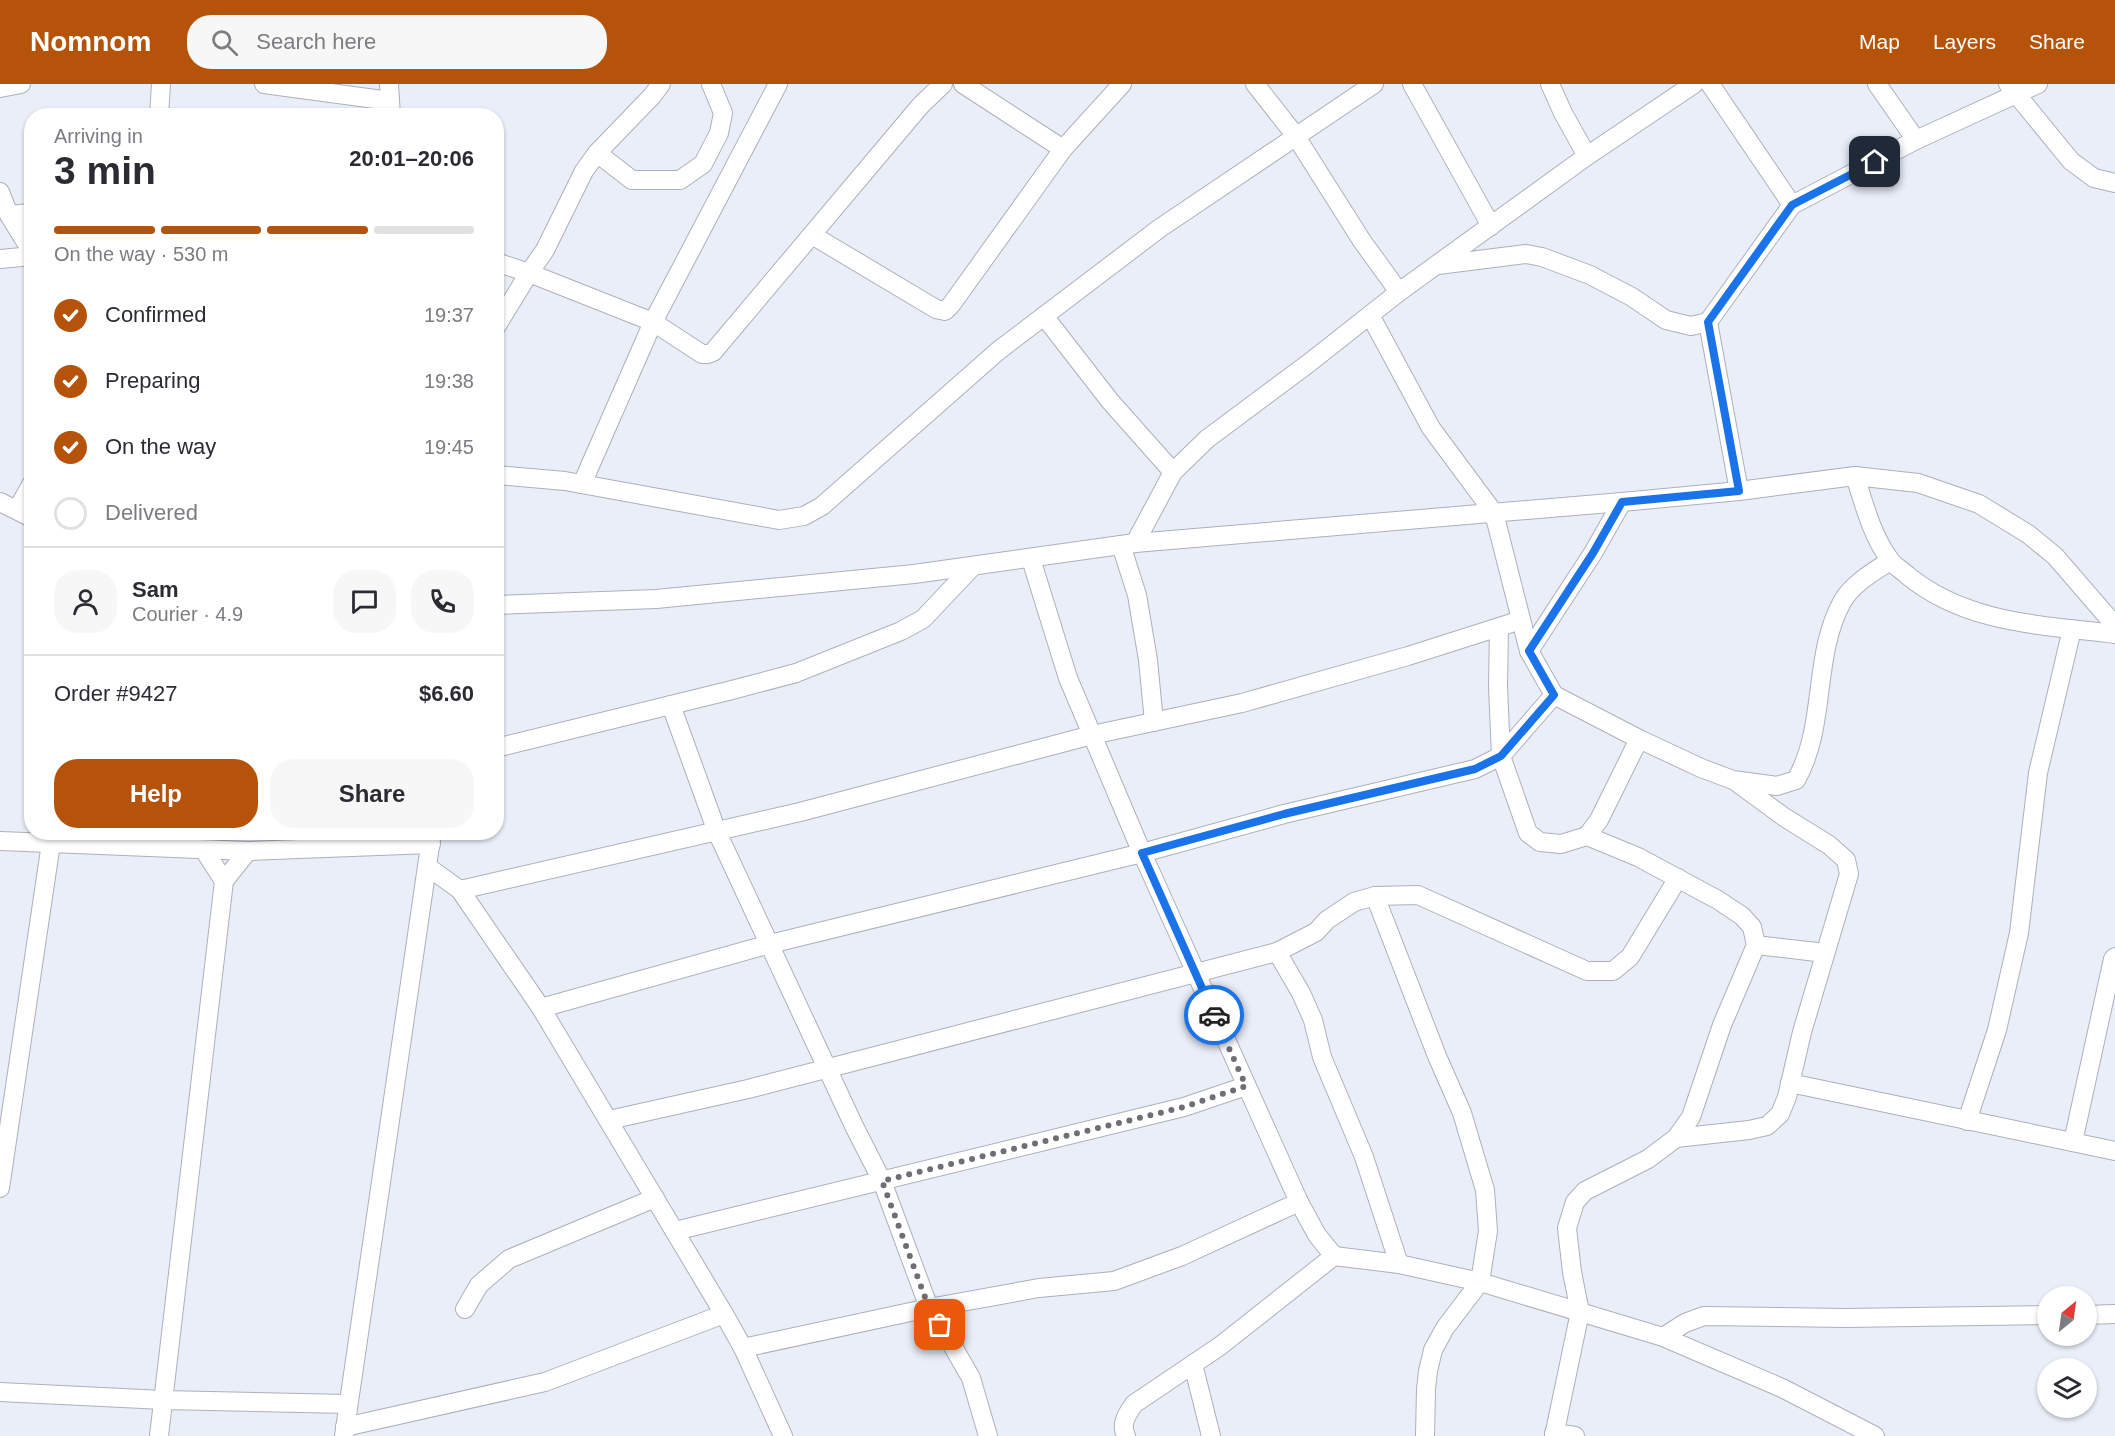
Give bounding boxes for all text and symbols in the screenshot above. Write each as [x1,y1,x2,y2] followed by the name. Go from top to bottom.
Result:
[187,15,607,69] search box
[30,26,151,57] text: Nomnom
[208,26,241,59] icon: search
[256,29,376,54] text: Search here
[1859,30,1900,53] text: Map
[1933,30,1996,53] text: Layers
[2029,30,2085,53] text: Share
[54,125,143,147] text: Arriving in
[1849,136,1900,187] pin
[1858,145,1891,178] icon: home
[349,146,474,171] text: 20:01–20:06
[54,149,156,192] text: 3 min
[54,243,229,265] text: On the way · 530 m
[54,299,87,332] icon: check
[105,302,206,327] text: Confirmed
[424,304,474,326] text: 19:37
[54,365,87,398] icon: check
[105,368,200,393] text: Preparing
[424,370,474,392] text: 19:38
[54,431,87,464] icon: check
[105,434,216,459] text: On the way
[424,436,474,458] text: 19:45
[105,500,198,525] text: Delivered
[54,570,117,633] button: person
[333,570,396,633] button: chat
[411,570,474,633] button: phone
[132,577,178,602] text: Sam
[132,603,243,625] text: Courier · 4.9
[54,681,178,706] text: Order #9427
[419,681,474,706] text: $6.60
[54,759,258,828] button: Help
[270,759,474,828] button: Share
[1184,985,1244,1045] courier
[1198,999,1231,1032] icon: car
[2037,1286,2097,1346] north arrow
[2037,1286,2097,1418] map controls
[914,1299,965,1350] pin
[923,1308,956,1341] icon: bag
[2037,1358,2097,1418] button: layers

